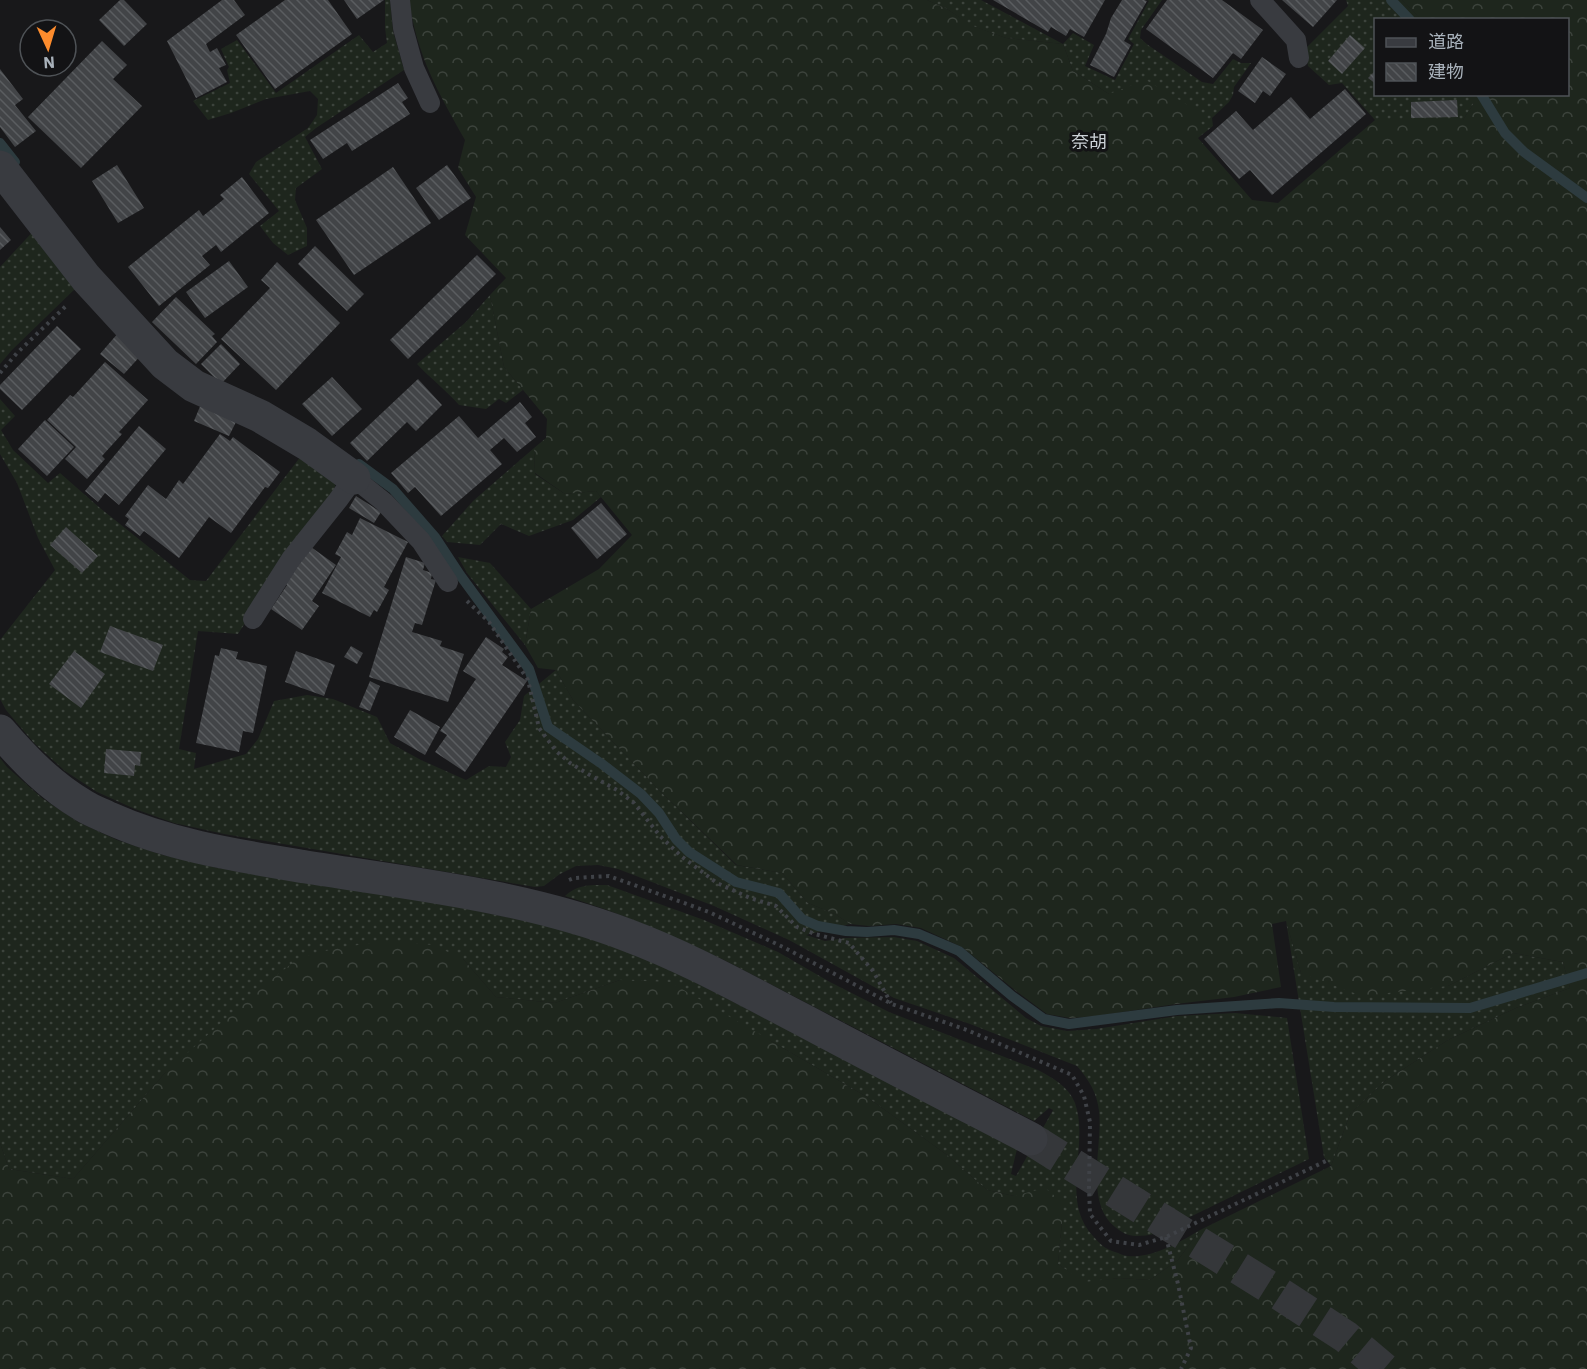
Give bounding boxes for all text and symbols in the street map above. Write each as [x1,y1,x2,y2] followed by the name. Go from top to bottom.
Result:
[18,18,78,78] north arrow
[1374,18,1569,96] legend
[1428,30,1464,53] text: 道路
[43,53,56,73] text: N
[1428,60,1464,83] text: 建物
[1071,130,1107,153] district label: 奈胡

